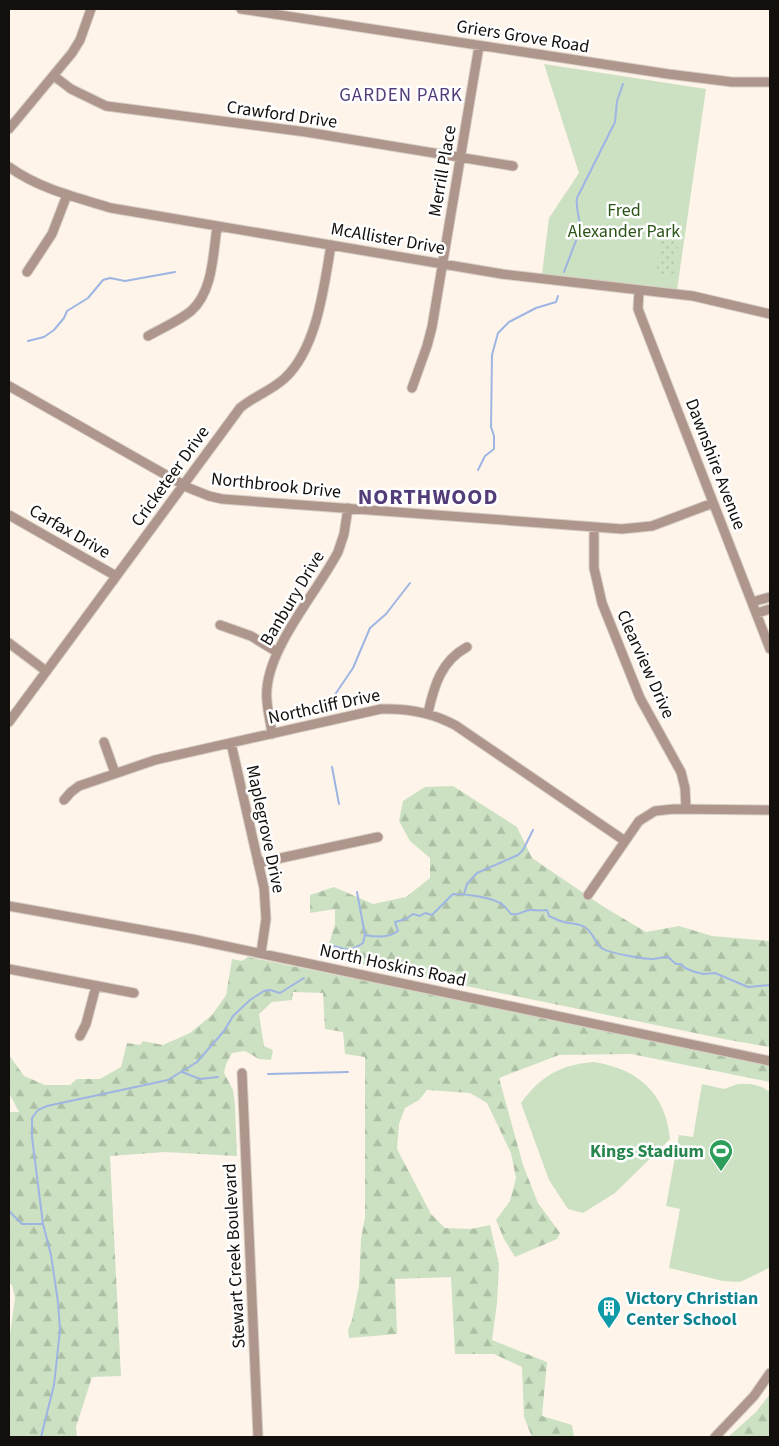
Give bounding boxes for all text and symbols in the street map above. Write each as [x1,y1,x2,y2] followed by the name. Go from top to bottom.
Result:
[455,14,591,59] street label: Griers Grove Road
[339,82,463,109] district label: GARDEN PARK
[225,94,339,135] street label: Crawford Drive
[422,123,463,219] street label: Merrill Place
[568,198,680,244] park label: Fred Alexander Park
[329,216,447,261] street label: McAllister Drive
[679,395,752,533] street label: Dawnshire Avenue
[125,421,216,532] street label: Cricketeer Drive
[210,466,342,505] street label: Northbrook Drive
[358,481,498,513] district label: NORTHWOOD
[24,498,115,565] street label: Carfax Drive
[254,546,331,651] street label: Banbury Drive
[610,606,681,723] street label: Clearview Drive
[266,682,382,731] street label: Northcliff Drive
[240,763,291,895] street label: Maplegrove Drive
[317,938,468,993] street label: North Hoskins Road
[708,1138,734,1172] sports icon: Kings Stadium
[590,1139,704,1164] place label: Kings Stadium
[217,1163,252,1349] street label: Stewart Creek Boulevard
[625,1286,758,1332] place label: Victory Christian Center School
[596,1295,622,1329] building icon: Victory Christian Center School

